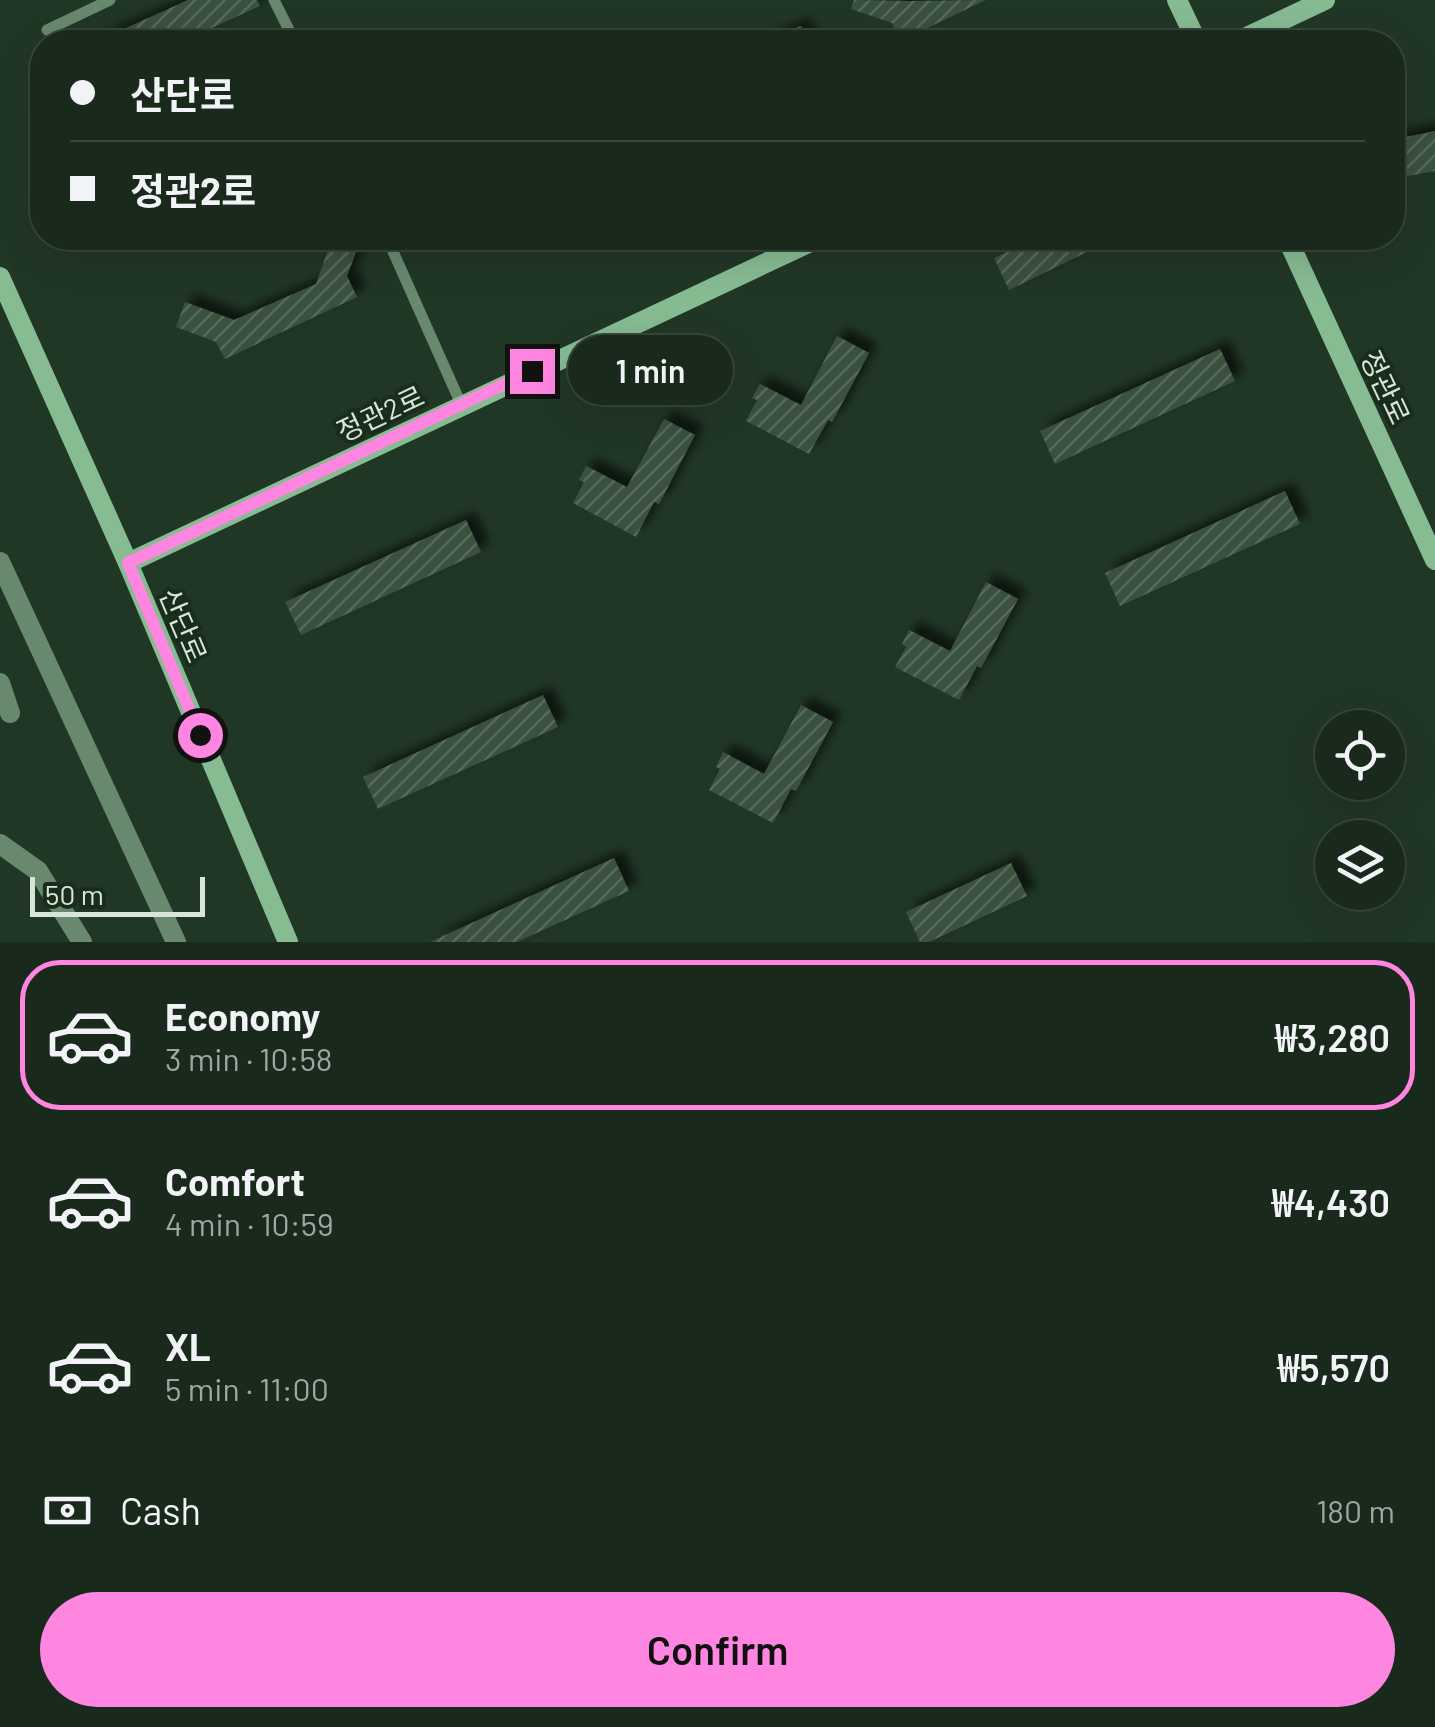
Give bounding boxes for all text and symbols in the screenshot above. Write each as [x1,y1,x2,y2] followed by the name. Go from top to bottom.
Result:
[130,71,235,117] text: 산단로
[130,167,256,213] text: 정관2로
[567,336,732,406] callout: 1 min
[1354,345,1418,429] street label: 정관로
[510,349,555,394] route end
[616,351,685,389] text: 1 min
[331,378,429,448] street label: 정관2로
[153,583,215,667] street label: 산단로
[1315,710,1405,910] map controls
[1315,710,1405,800] button: locate
[178,713,223,758] route start
[1315,820,1405,910] button: layers
[30,872,205,916] scale bar
[45,877,104,911] text: 50 m
[45,990,135,1080] icon: car
[165,993,320,1039] text: Economy
[1275,1014,1390,1060] text: ₩3,280
[165,1039,333,1077] text: 3 min · 10:58
[45,1155,135,1245] icon: car
[165,1158,305,1204] text: Comfort
[1272,1179,1390,1225] text: ₩4,430
[165,1204,334,1242] text: 4 min · 10:59
[45,1320,135,1410] icon: car
[165,1323,211,1369] text: XL
[1277,1344,1390,1390] text: ₩5,570
[165,1369,329,1407] text: 5 min · 11:00
[40,1483,95,1538] icon: cash
[120,1487,201,1533] text: Cash
[1316,1491,1395,1529] text: 180 m
[40,1592,1395,1707] button: Confirm

